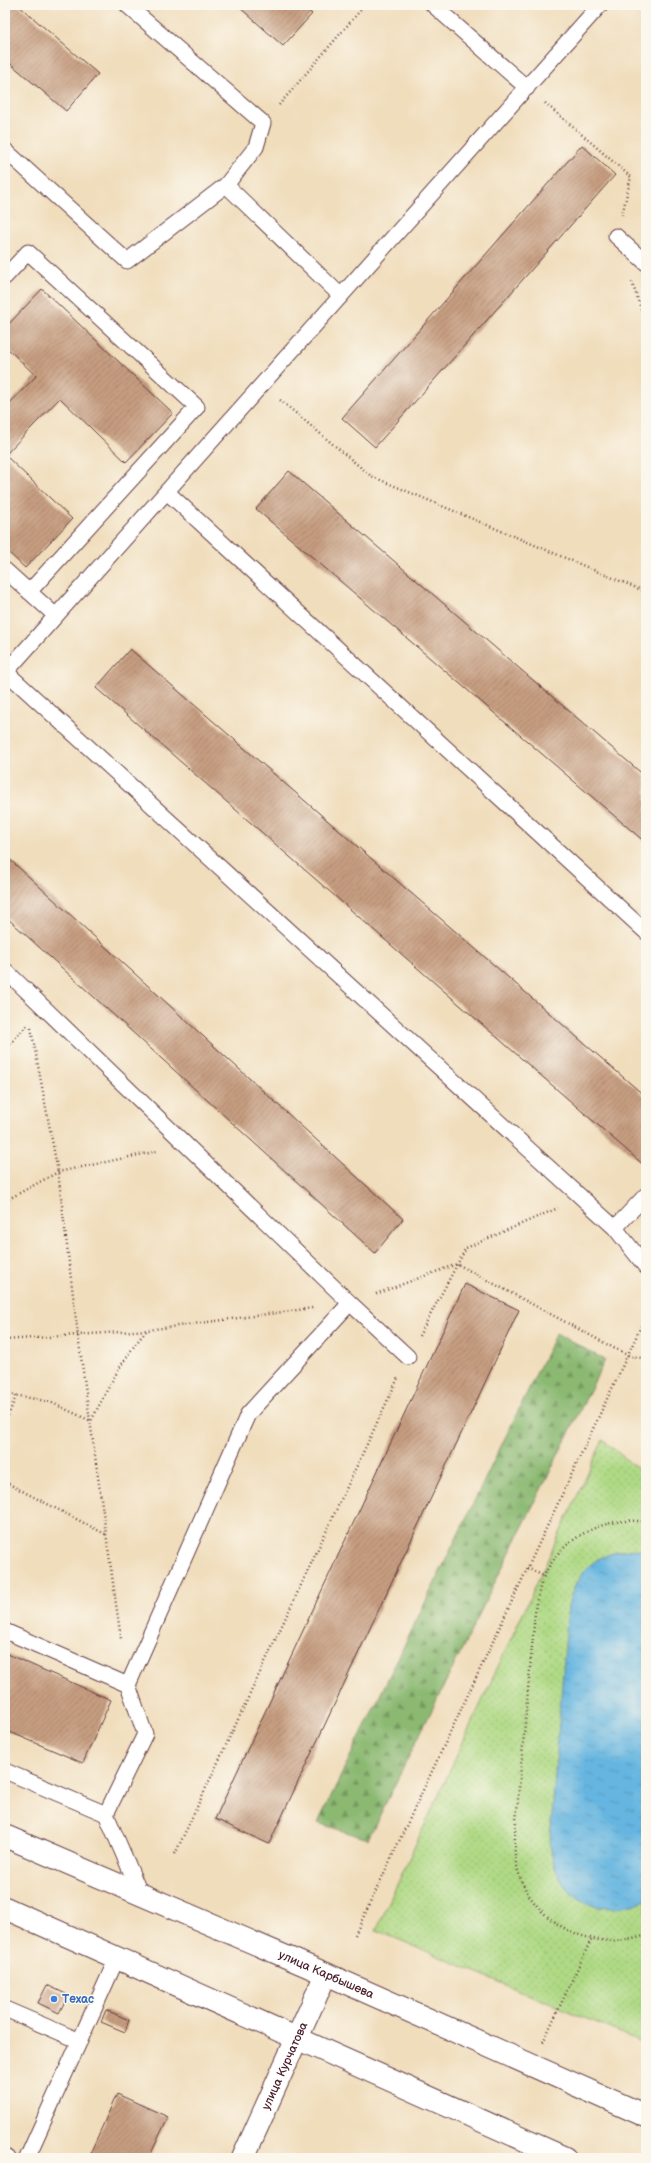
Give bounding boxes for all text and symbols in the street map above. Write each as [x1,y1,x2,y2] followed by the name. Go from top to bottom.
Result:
[276,1947,377,2002] street label: улица Карбышева
[62,1992,94,2007] place label: Техас
[49,1994,59,2004] marker: Техас
[258,2020,311,2112] street label: улица Курчатова

